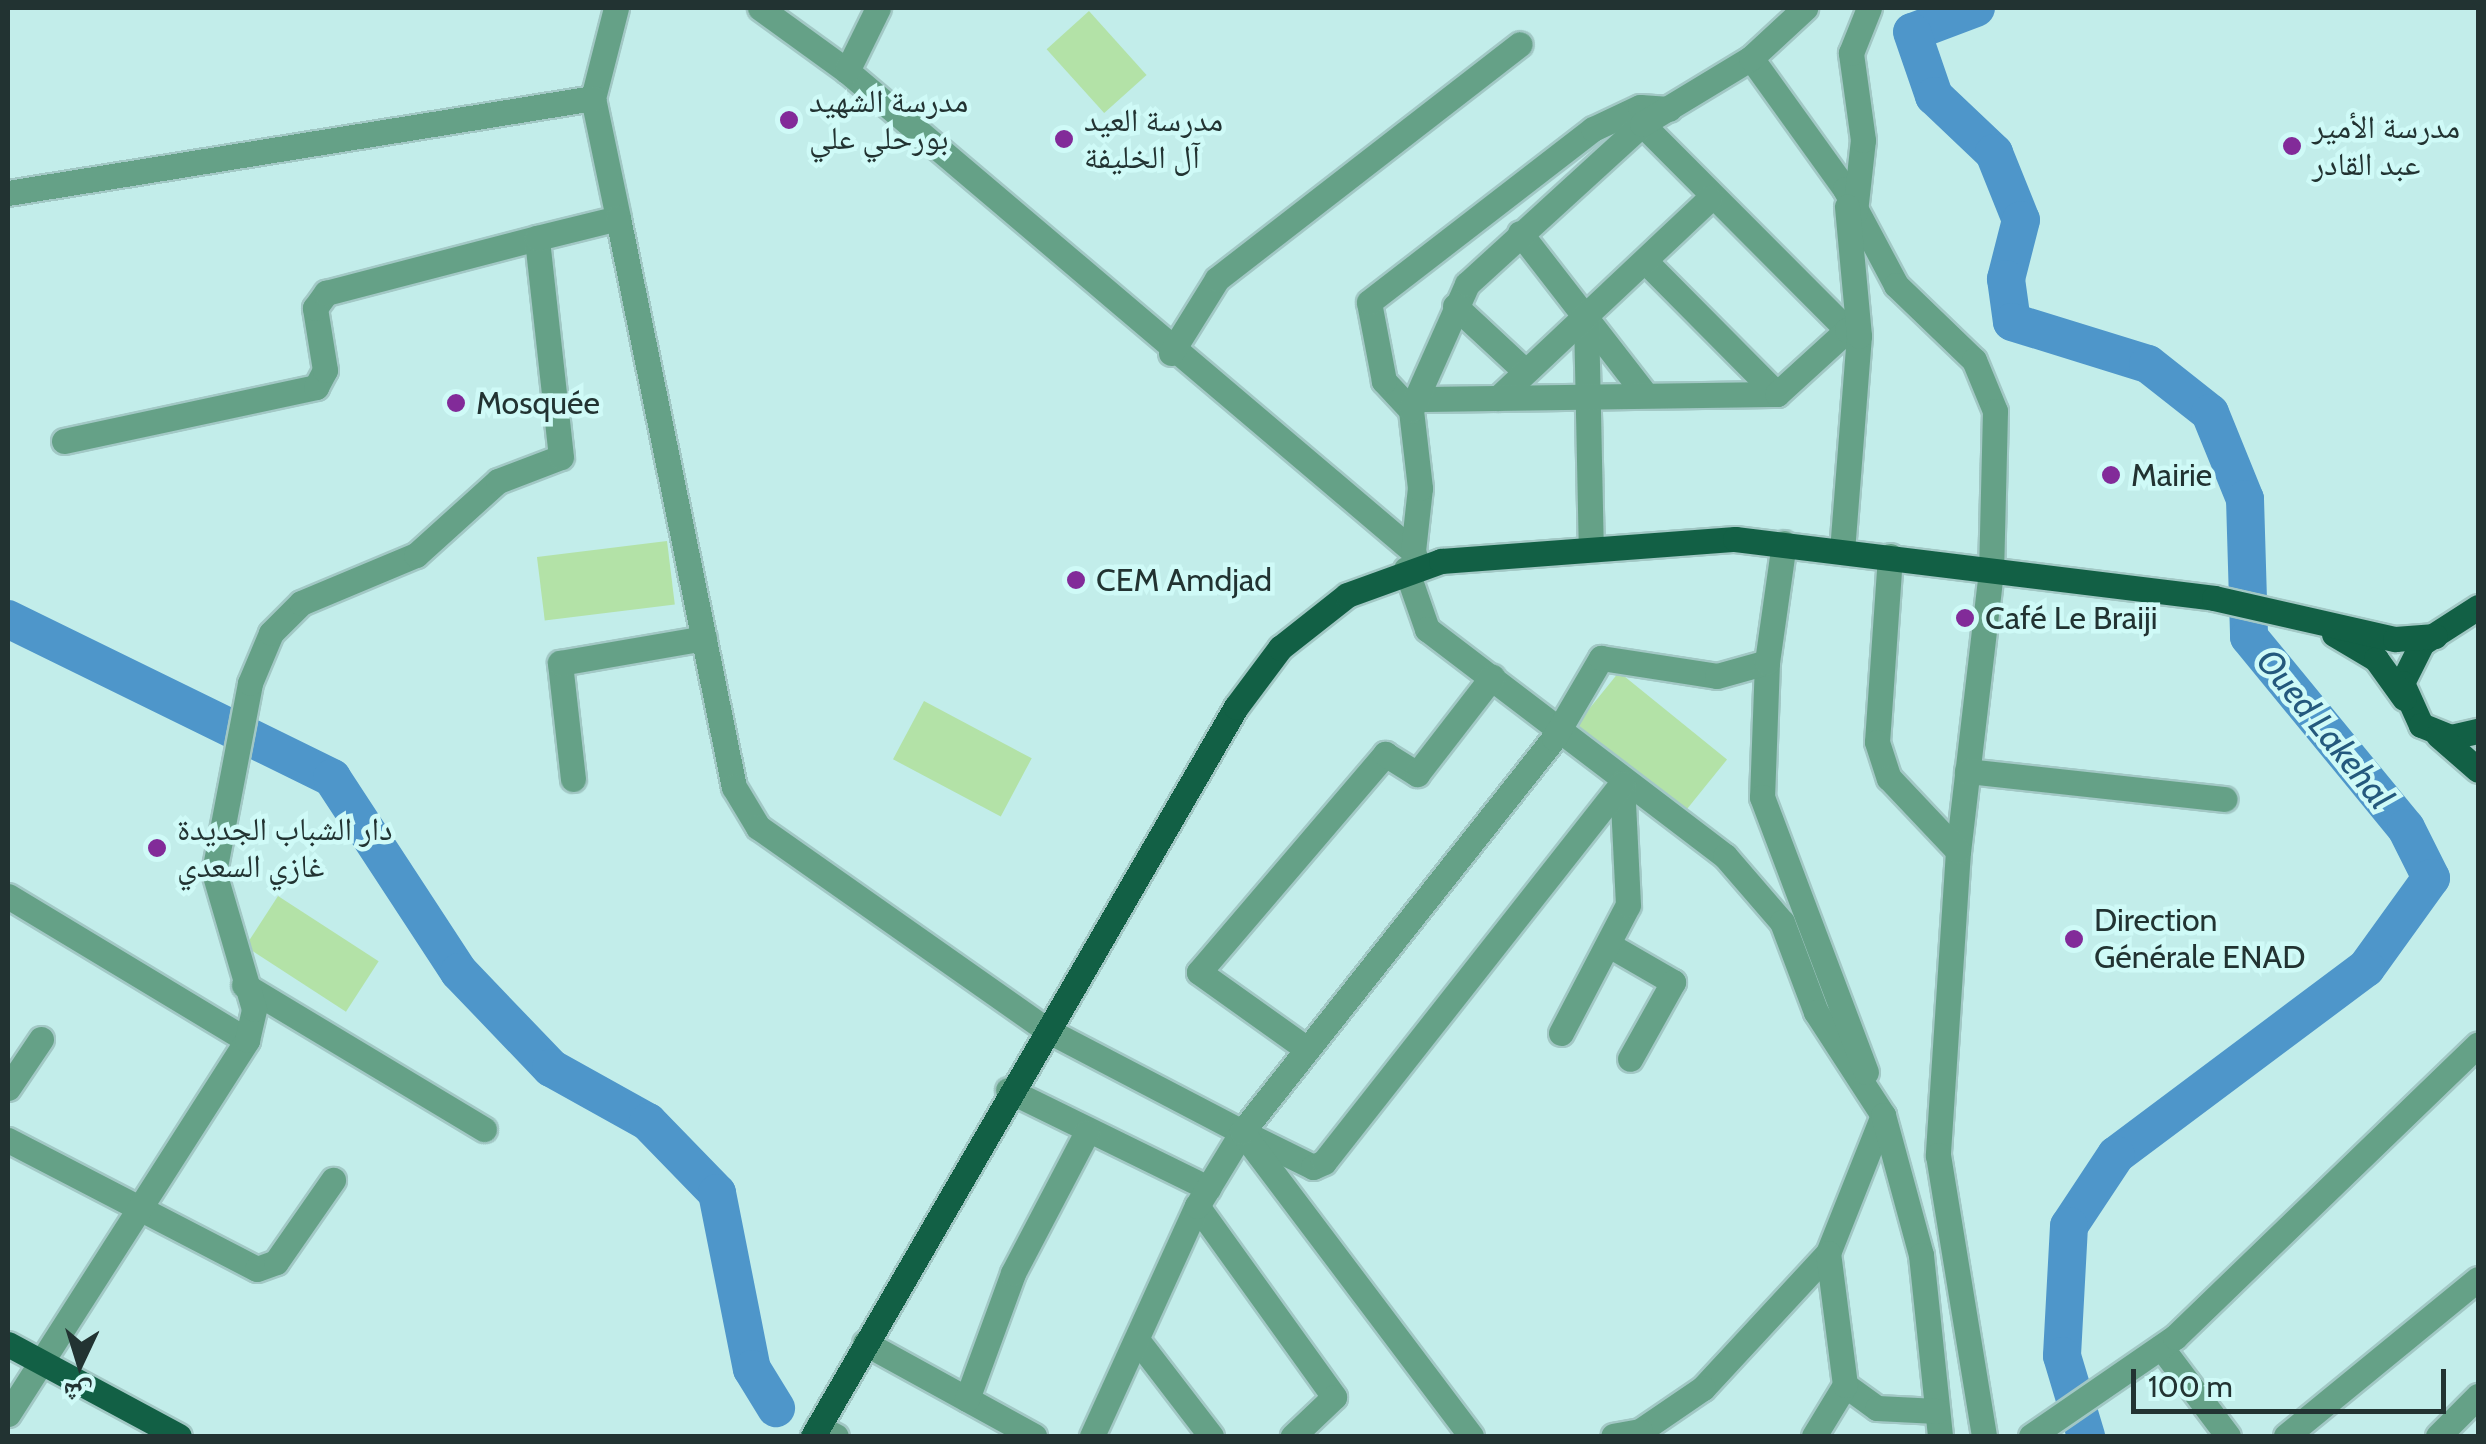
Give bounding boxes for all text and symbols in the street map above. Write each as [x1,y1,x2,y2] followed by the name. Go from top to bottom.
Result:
[809,83,968,158] place label: مدرسة الشهيد بورحلي علي
[1084,102,1223,177] place label: مدرسة العيد آل الخليفة
[778,109,800,131] marker: مدرسة الشهيد بورحلي علي
[2312,109,2460,184] place label: مدرسة الأمير عبد القادر
[1053,128,1075,150] marker: مدرسة العيد آل الخليفة
[2281,135,2303,157] marker: مدرسة الأمير عبد القادر
[476,384,600,422] place label: Mosquée
[445,392,467,414] marker: Mosquée
[2131,456,2212,494] place label: Mairie
[2100,464,2122,486] marker: Mairie
[1096,561,1272,599] place label: CEM Amdjad
[1065,569,1087,591] marker: CEM Amdjad
[1985,599,2158,637] place label: Café Le Braiji
[1954,607,1976,629] marker: Café Le Braiji
[2248,641,2402,817] water label: Oued Lakehal
[177,811,392,886] place label: دار الشباب الجديدة غازي السعدي
[146,837,168,859] marker: دار الشباب الجديدة غازي السعدي
[2094,902,2305,977] place label: Direction Générale ENAD
[2063,928,2085,950] marker: Direction Générale ENAD
[30,1314,130,1414] north arrow
[2136,1349,2451,1411] scale bar
[2148,1368,2233,1405] text: 100 m
[62,1376,94,1412] text: ش

